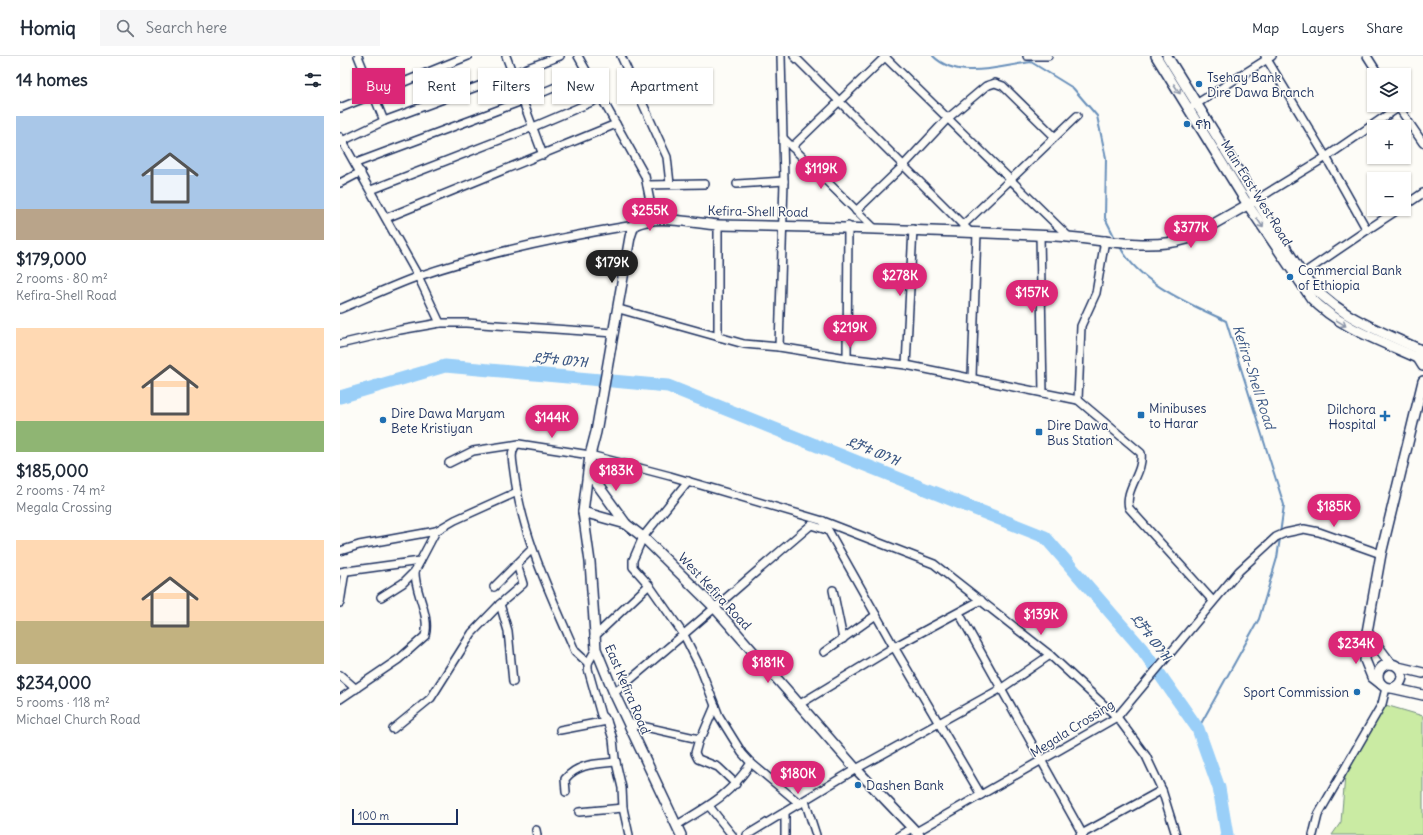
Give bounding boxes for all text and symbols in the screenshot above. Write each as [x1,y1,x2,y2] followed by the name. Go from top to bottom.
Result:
[100,10,380,46] search box
[20,16,76,40] text: Homiq
[114,17,136,39] icon: search
[146,18,227,37] text: Search here
[1252,19,1279,37] text: Map
[1301,19,1344,37] text: Layers
[1366,19,1403,37] text: Share
[352,68,405,104] chip: Buy
[413,68,470,104] chip: Rent
[478,68,544,104] chip: Filters
[552,68,609,104] chip: New
[617,68,713,104] chip: Apartment
[1367,68,1411,216] map controls
[1367,68,1411,112] button: layers
[16,69,88,91] text: 14 homes
[302,69,324,91] icon: filters
[1207,69,1315,101] place label: Tsehay Bank Dire Dawa Branch
[1194,79,1204,89] marker: Tsehay Bank Dire Dawa Branch
[1173,83,1181,95] one-way arrow
[1195,116,1211,133] place label: ኖክ
[1182,119,1192,129] marker: ኖክ
[1367,120,1411,164] button: +
[1217,137,1296,250] street label: Main East West Road
[134,142,206,214] icon: home
[793,156,849,190] pin: $119K
[805,160,837,177] text: $119K
[1367,172,1411,216] button: −
[622,198,678,232] pin: $255K
[631,202,669,219] text: $255K
[708,202,809,221] street label: Kefira-Shell Road
[1163,215,1219,249] pin: $377K
[1256,217,1264,228] one-way arrow
[1173,219,1209,236] text: $377K
[16,248,87,270] text: $179,000
[584,250,640,284] pin: $179K
[595,254,629,271] text: $179K
[1298,262,1402,294] place label: Commercial Bank of Ethiopia
[872,263,928,297] pin: $278K
[882,267,918,284] text: $278K
[16,270,108,287] text: 2 rooms · 80 m²
[1285,272,1295,282] marker: Commercial Bank of Ethiopia
[1004,280,1060,314] pin: $157K
[1015,284,1049,301] text: $157K
[16,287,117,304] text: Kefira-Shell Road
[822,315,878,349] pin: $219K
[1336,318,1347,327] one-way arrow
[833,319,868,336] text: $219K
[1229,323,1280,433] water label: Kefira-Shell Road
[532,349,590,372] water label: ደቻቱ ወንዝ
[134,354,206,426] icon: home
[1149,400,1207,432] place label: Minibuses to Harar
[1327,401,1376,433] place label: Dilchora Hospital
[391,405,505,437] place label: Dire Dawa Maryam Bete Kristiyan
[524,405,580,439] pin: $144K
[534,409,570,426] text: $144K
[1136,410,1146,420] marker: Minibuses to Harar
[1379,410,1391,422] marker: Dilchora Hospital
[378,415,388,425] marker: Dire Dawa Maryam Bete Kristiyan
[1047,417,1114,449] place label: Dire Dawa Bus Station
[1034,427,1044,437] marker: Dire Dawa Bus Station
[844,432,903,470] water label: ደቻቱ ወንዝ
[588,458,644,492] pin: $183K
[16,460,89,482] text: $185,000
[598,462,634,479] text: $183K
[16,482,105,499] text: 2 rooms · 74 m²
[1306,494,1362,528] pin: $185K
[1316,498,1352,515] text: $185K
[16,499,112,516] text: Megala Crossing
[674,549,755,634] street label: West Kefira Road
[134,566,206,638] icon: home
[1013,602,1069,636] pin: $139K
[1023,606,1059,623] text: $139K
[1127,610,1176,665] water label: ደቻቱ ወንዝ
[1328,631,1384,665] pin: $234K
[1337,635,1375,652] text: $234K
[601,642,654,737] street label: East Kefira Road
[740,650,796,684] pin: $181K
[752,654,784,671] text: $181K
[16,672,91,694] text: $234,000
[1243,684,1349,701] place label: Sport Commission
[1352,687,1362,697] marker: Sport Commission
[16,694,110,711] text: 5 rooms · 118 m²
[1027,696,1118,761] street label: Megala Crossing
[16,711,140,728] text: Michael Church Road
[770,761,826,795] pin: $180K
[780,765,816,782] text: $180K
[866,777,944,794] place label: Dashen Bank
[853,780,863,790] marker: Dashen Bank
[352,807,458,826] scale bar
[358,809,389,823] text: 100 m

